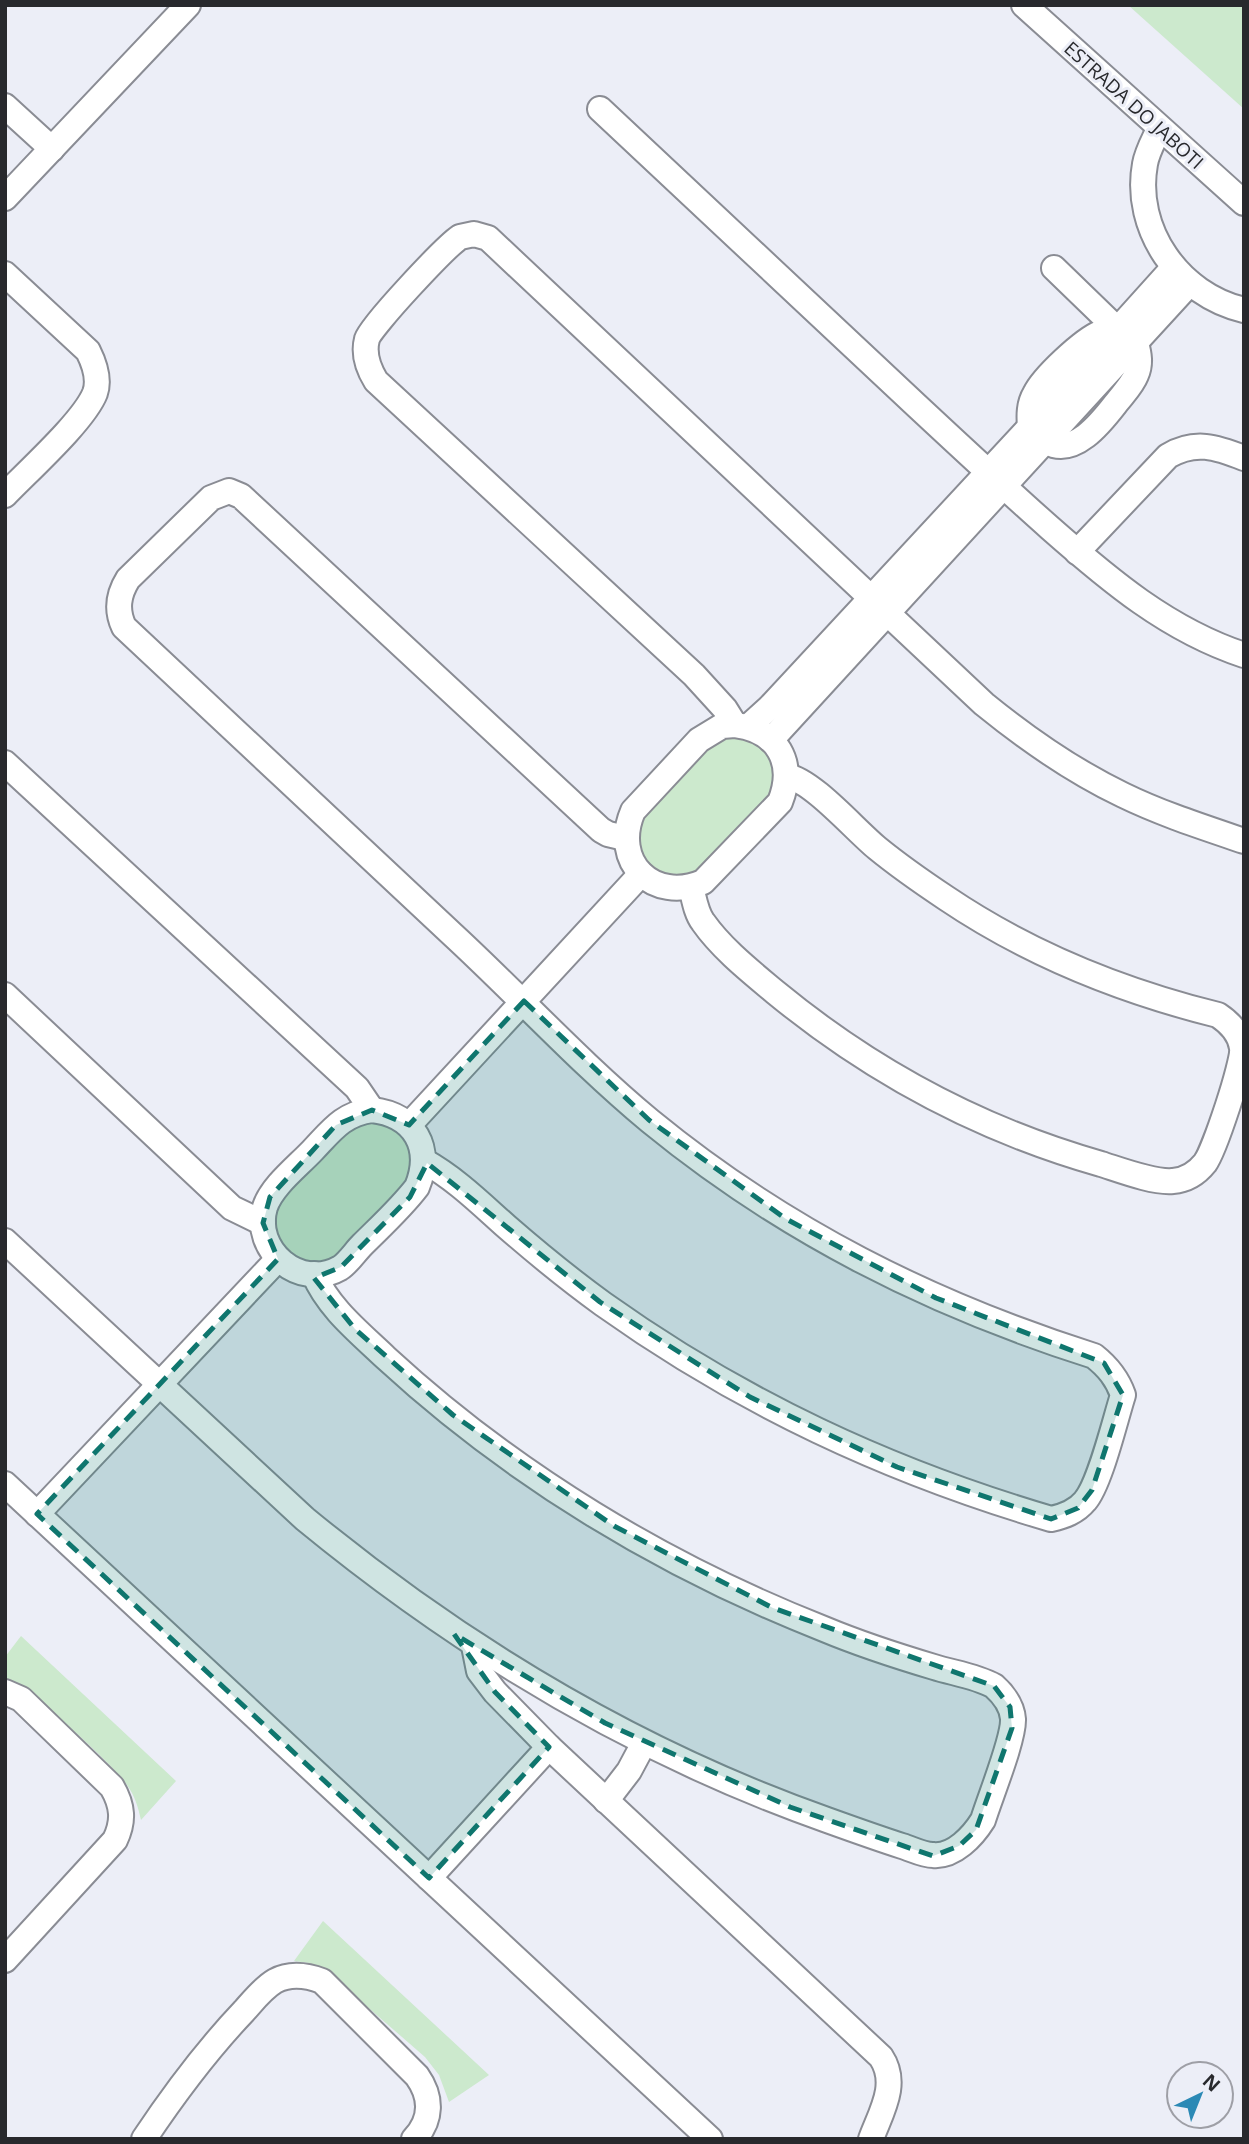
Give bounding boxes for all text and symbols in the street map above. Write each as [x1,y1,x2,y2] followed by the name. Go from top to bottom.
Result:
[1059,35,1209,175] street label: ESTRADA DO JABOTI
[1165,2060,1235,2130] north arrow
[1197,2068,1226,2097] text: N

